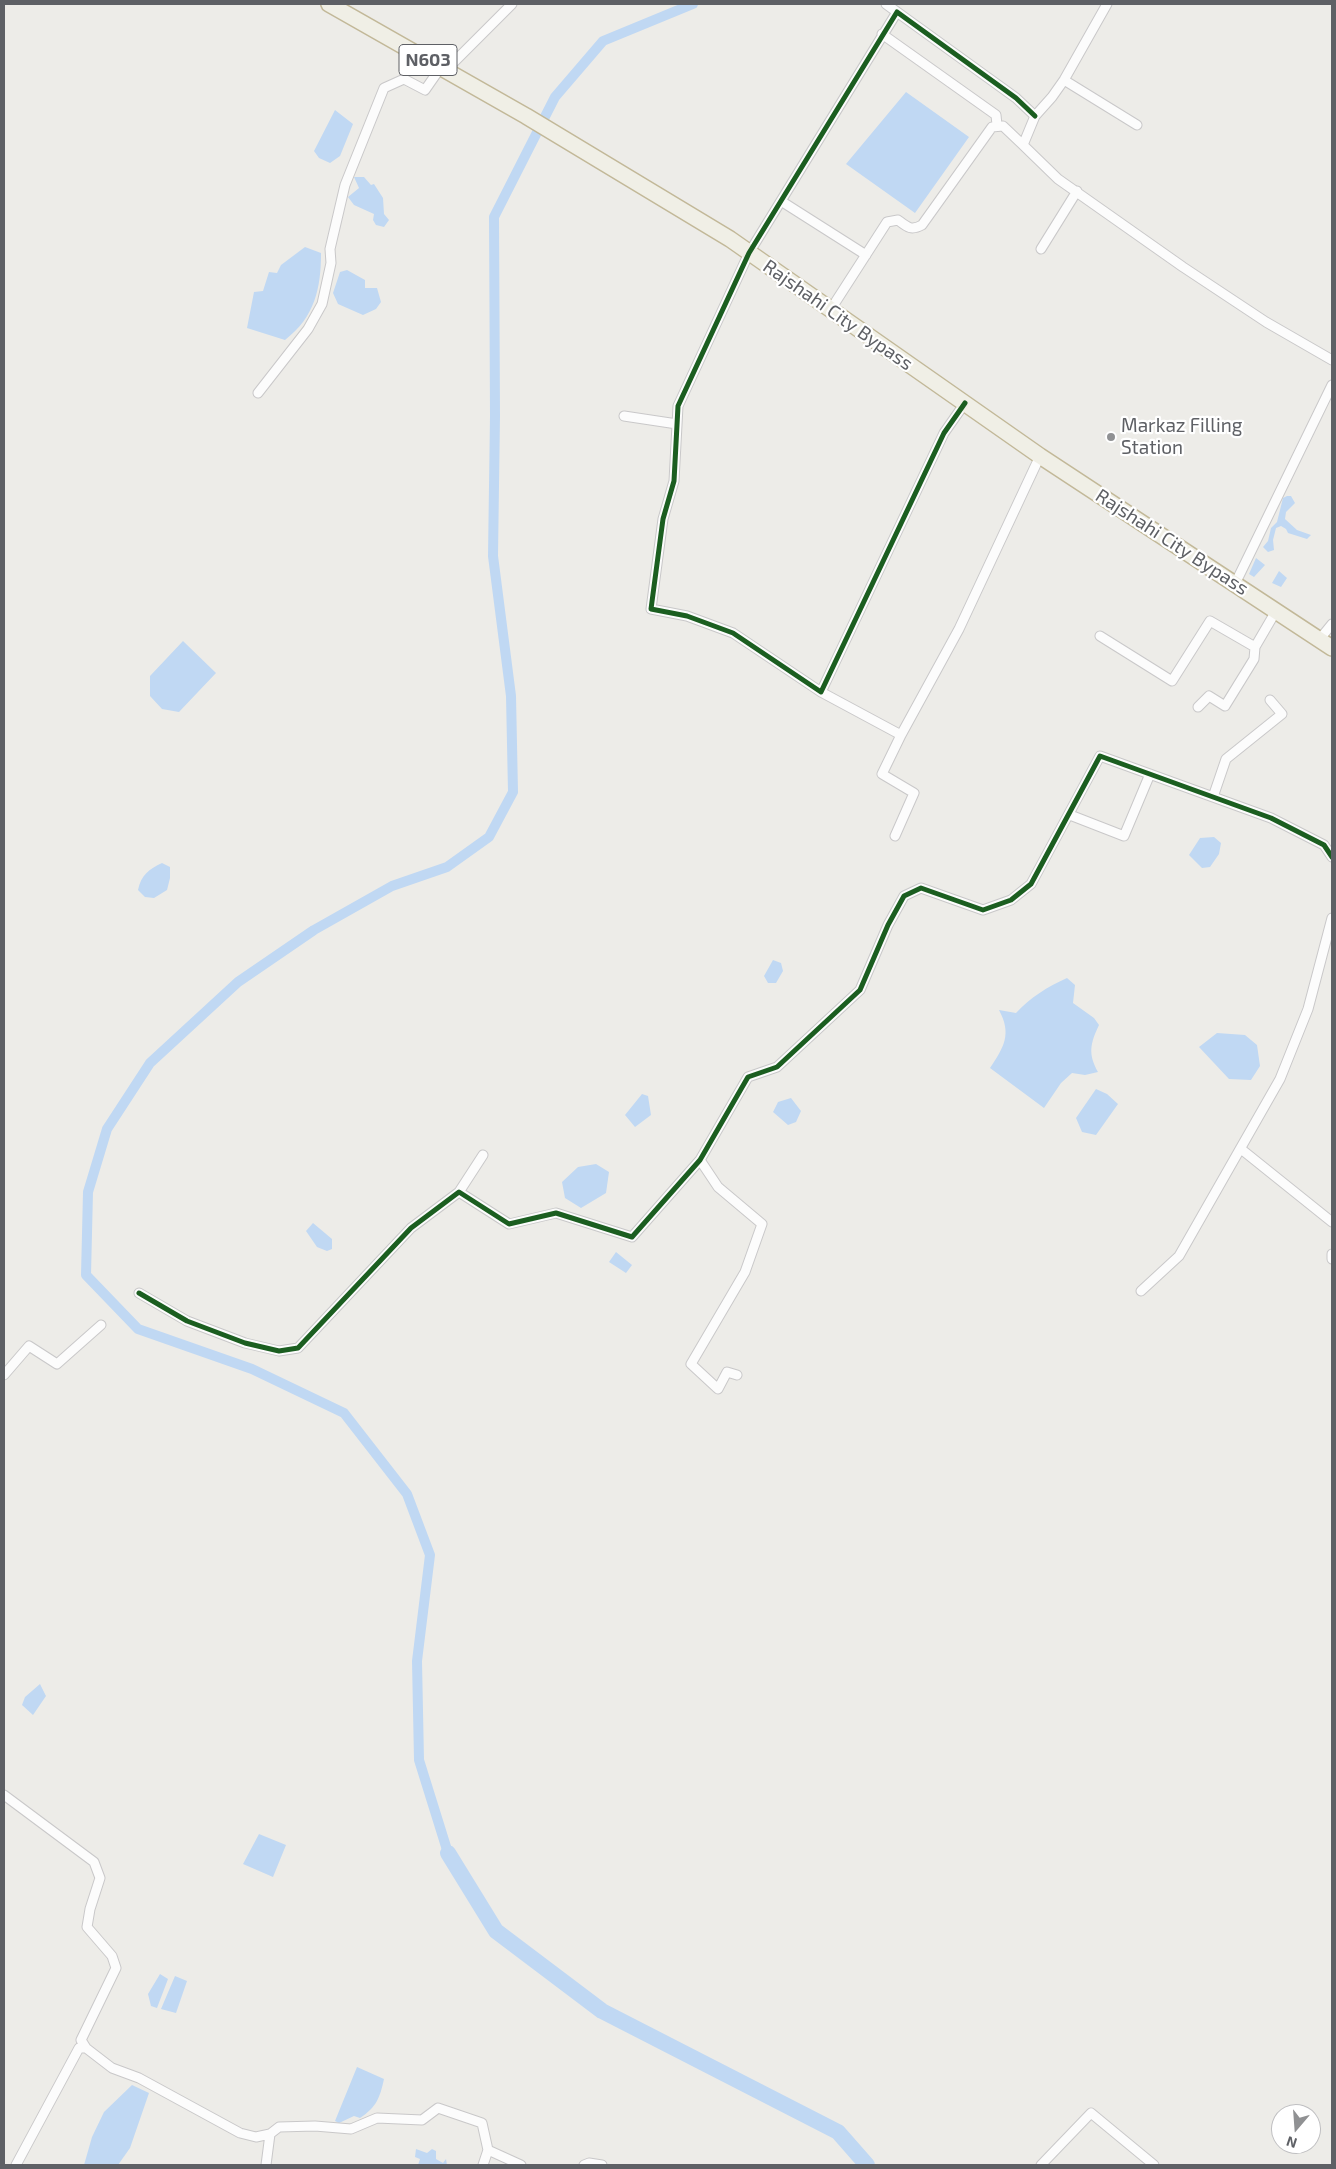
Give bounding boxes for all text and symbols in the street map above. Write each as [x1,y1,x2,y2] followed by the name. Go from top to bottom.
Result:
[399,44,457,76] road number: N603
[759,255,917,375] street label: Rajshahi City Bypass
[1121,415,1242,459] place label: Markaz Filling Station
[1105,431,1117,443] marker: Markaz Filling Station
[1091,484,1253,600] street label: Rajshahi City Bypass
[1271,2104,1321,2154] north arrow
[1284,2133,1299,2152] text: N

